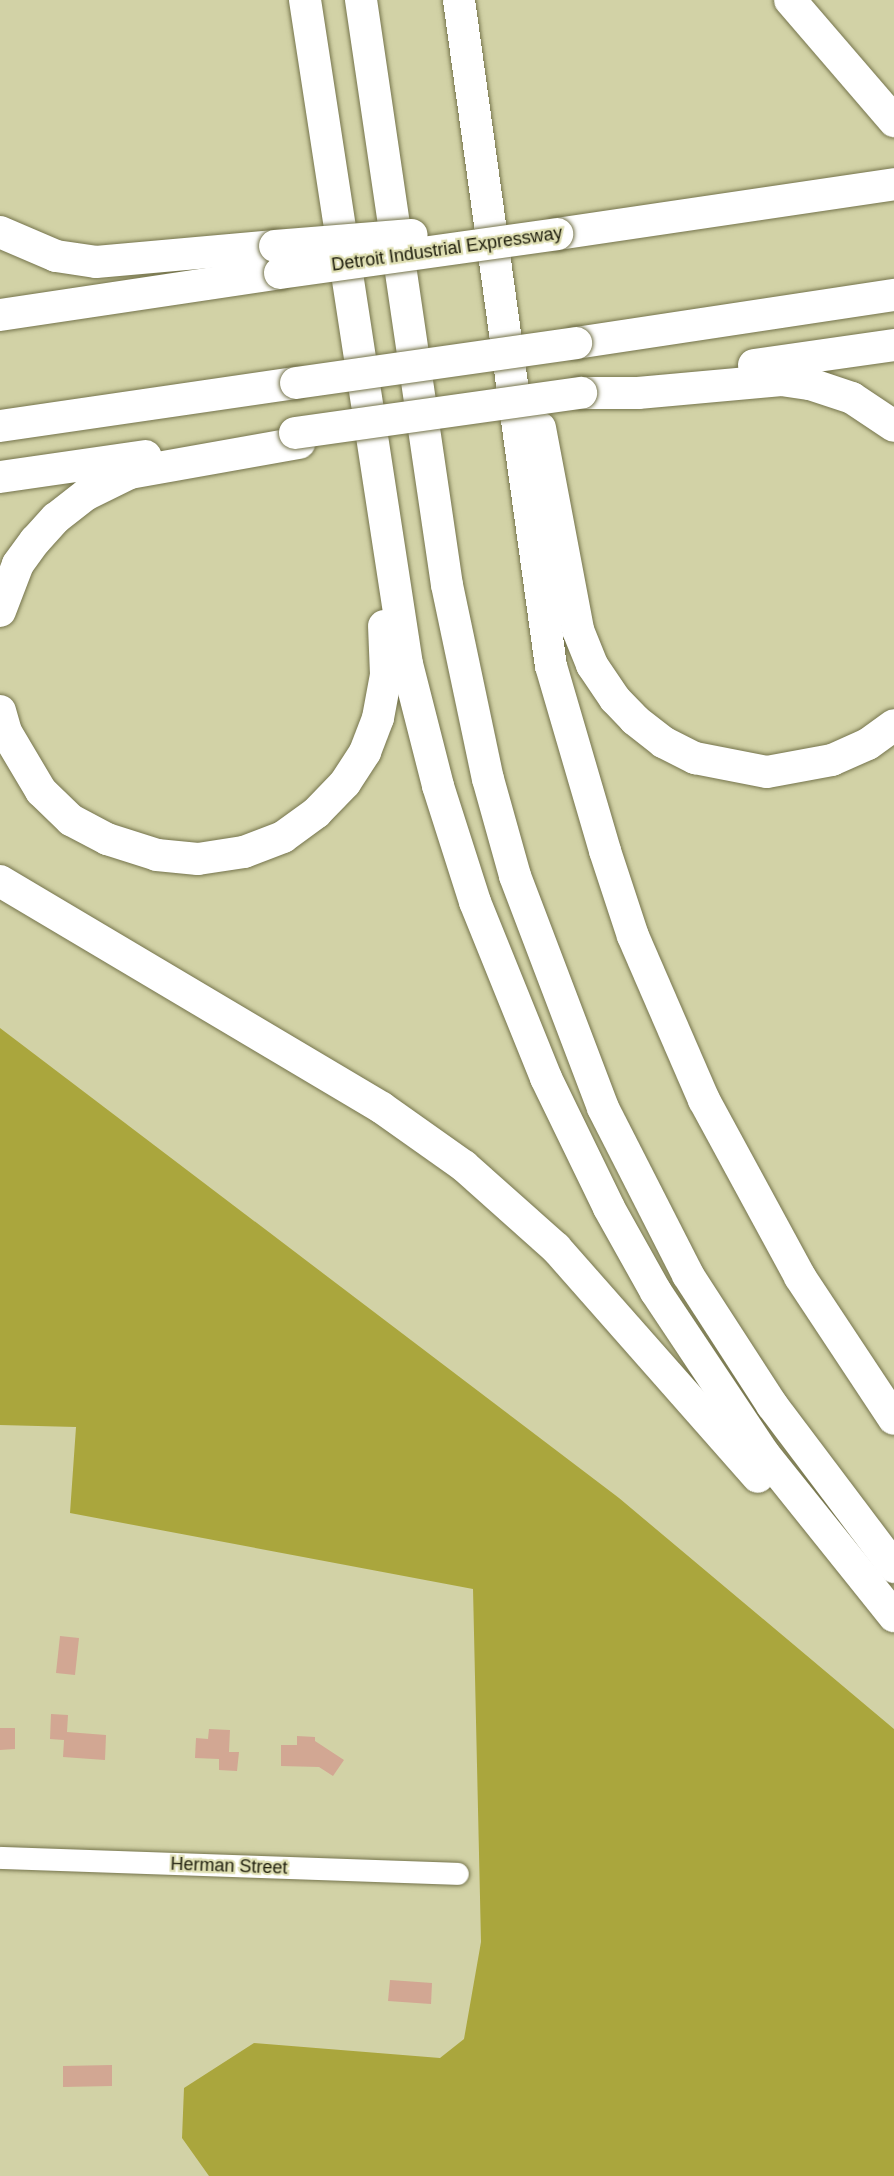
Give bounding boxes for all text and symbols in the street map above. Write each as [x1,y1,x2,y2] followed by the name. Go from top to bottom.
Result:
[330,222,564,276] street label: Detroit Industrial Expressway
[170,1853,288,1879] street label: Herman Street

